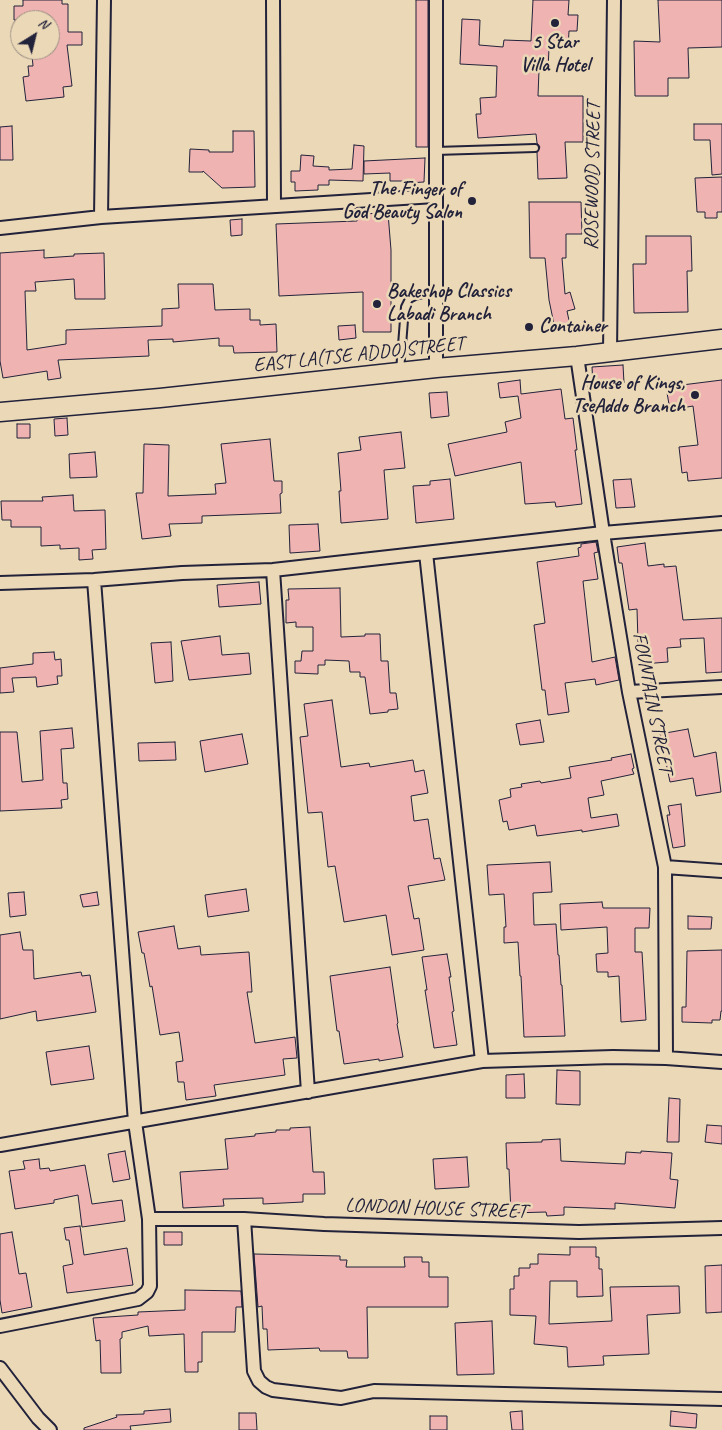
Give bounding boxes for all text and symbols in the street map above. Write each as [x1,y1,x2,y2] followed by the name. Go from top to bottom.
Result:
[10,10,60,60] north arrow
[35,14,52,33] text: N
[549,17,561,29] marker: 5 Star Villa Hotel
[520,31,590,78] place label: 5 Star Villa Hotel
[580,102,606,250] street label: ROSEWOOD STREET
[342,178,462,225] place label: The Finger of God Beauty Salon
[466,195,478,207] marker: The Finger of God Beauty Salon
[387,280,511,327] place label: Bakeshop Classics Labadi Branch
[371,298,383,310] marker: Bakeshop Classics Labadi Branch
[539,315,607,339] place label: Container
[523,321,535,333] marker: Container
[252,332,466,378] street label: EAST LA(TSE ADDO)STREET
[573,372,685,419] place label: House of Kings, TseAddo Branch
[689,389,701,401] marker: House of Kings, TseAddo Branch
[627,631,677,775] street label: FOUNTAIN STREET
[345,1194,527,1224] street label: LONDON HOUSE STREET

